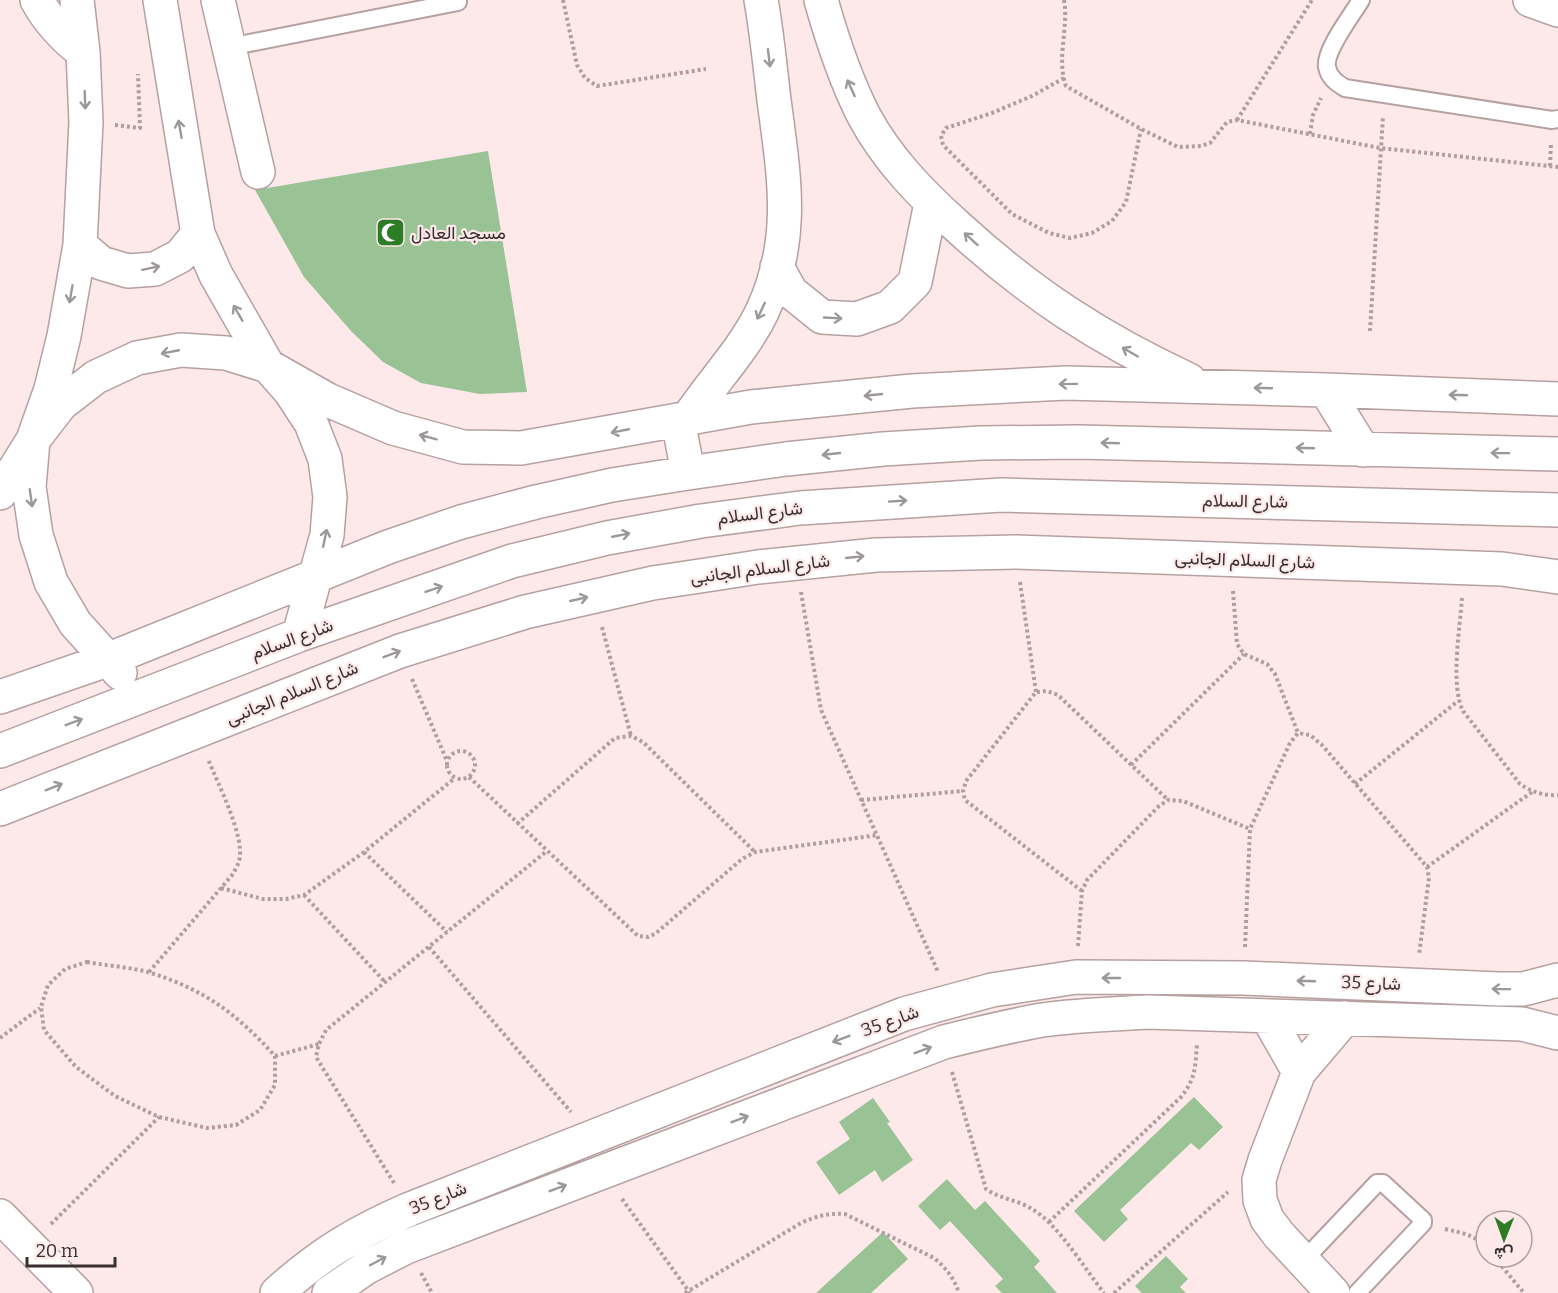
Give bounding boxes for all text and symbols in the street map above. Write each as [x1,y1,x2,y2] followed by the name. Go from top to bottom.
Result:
[764,48,775,67] one-way arrow
[845,79,856,97] one-way arrow
[80,90,91,110] one-way arrow
[175,120,186,139] one-way arrow
[374,217,406,249] mosque icon: مسجد العادل
[411,222,506,244] place label: مسجد العادل
[964,232,979,246] one-way arrow
[141,262,160,273] one-way arrow
[65,284,76,303] one-way arrow
[754,302,766,320] one-way arrow
[232,305,244,322] one-way arrow
[823,312,843,323] one-way arrow
[1122,346,1139,358] one-way arrow
[161,347,180,358] one-way arrow
[1058,378,1078,390] one-way arrow
[1253,382,1273,394] one-way arrow
[1448,389,1468,401] one-way arrow
[864,390,884,401] one-way arrow
[611,426,631,437] one-way arrow
[419,431,438,443] one-way arrow
[1100,437,1120,448] one-way arrow
[1295,443,1315,454] one-way arrow
[1490,447,1510,459] one-way arrow
[822,449,842,460] one-way arrow
[25,487,36,507] one-way arrow
[1202,489,1288,514] street label: شارع السلام
[887,495,907,506] one-way arrow
[716,497,804,530] street label: شارع السلام
[320,529,332,548] one-way arrow
[611,529,631,540] one-way arrow
[1174,547,1316,574] street label: شارع السلام الجانبى
[689,550,831,589] street label: شارع السلام الجانبى
[844,551,864,562] one-way arrow
[424,582,443,593] one-way arrow
[569,593,588,605] one-way arrow
[248,614,336,665] street label: شارع السلام
[382,648,401,659] one-way arrow
[223,656,362,730] street label: شارع السلام الجانبى
[64,716,83,727] one-way arrow
[45,781,63,792] one-way arrow
[1341,971,1401,996] street label: شارع 35
[1101,972,1121,984] one-way arrow
[1296,975,1316,986] one-way arrow
[1491,983,1511,994] one-way arrow
[858,1000,922,1042] street label: شارع 35
[832,1034,851,1045] one-way arrow
[913,1044,932,1055] one-way arrow
[731,1112,749,1123] one-way arrow
[406,1177,470,1220] street label: شارع 35
[548,1182,567,1193] one-way arrow
[1474,1209,1534,1269] north arrow
[27,1230,116,1268] scale bar
[36,1240,78,1262] text: 20 m
[1494,1244,1514,1263] text: ش
[368,1255,386,1267] one-way arrow

